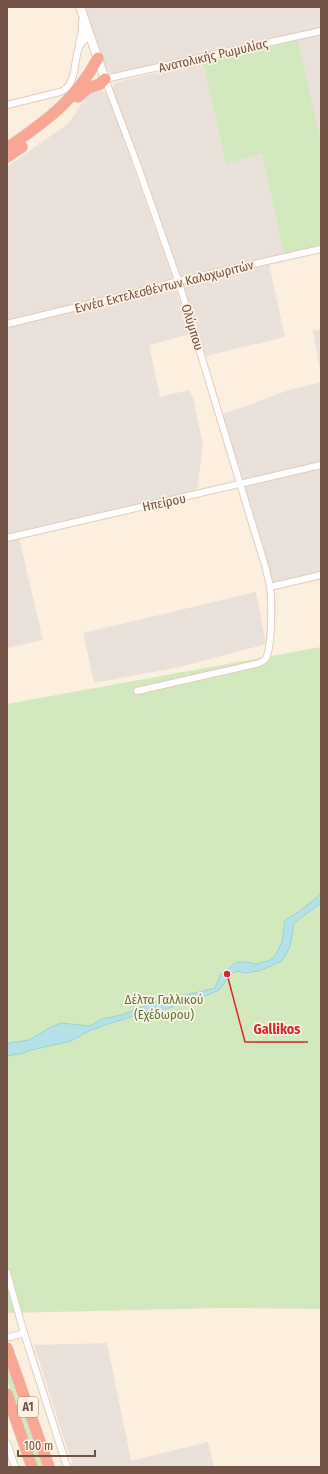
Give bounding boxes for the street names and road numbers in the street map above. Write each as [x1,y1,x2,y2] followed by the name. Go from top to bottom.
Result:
[157,36,270,75] street label: Ανατολικής Ρωμυλίας
[73,257,255,316] street label: Εννέα Εκτελεσθέντων Καλοχωριτών
[178,302,207,352] street label: Ολύμπου
[141,491,187,514] street label: Ηπείρου
[18,1397,38,1417] road number: Α1

